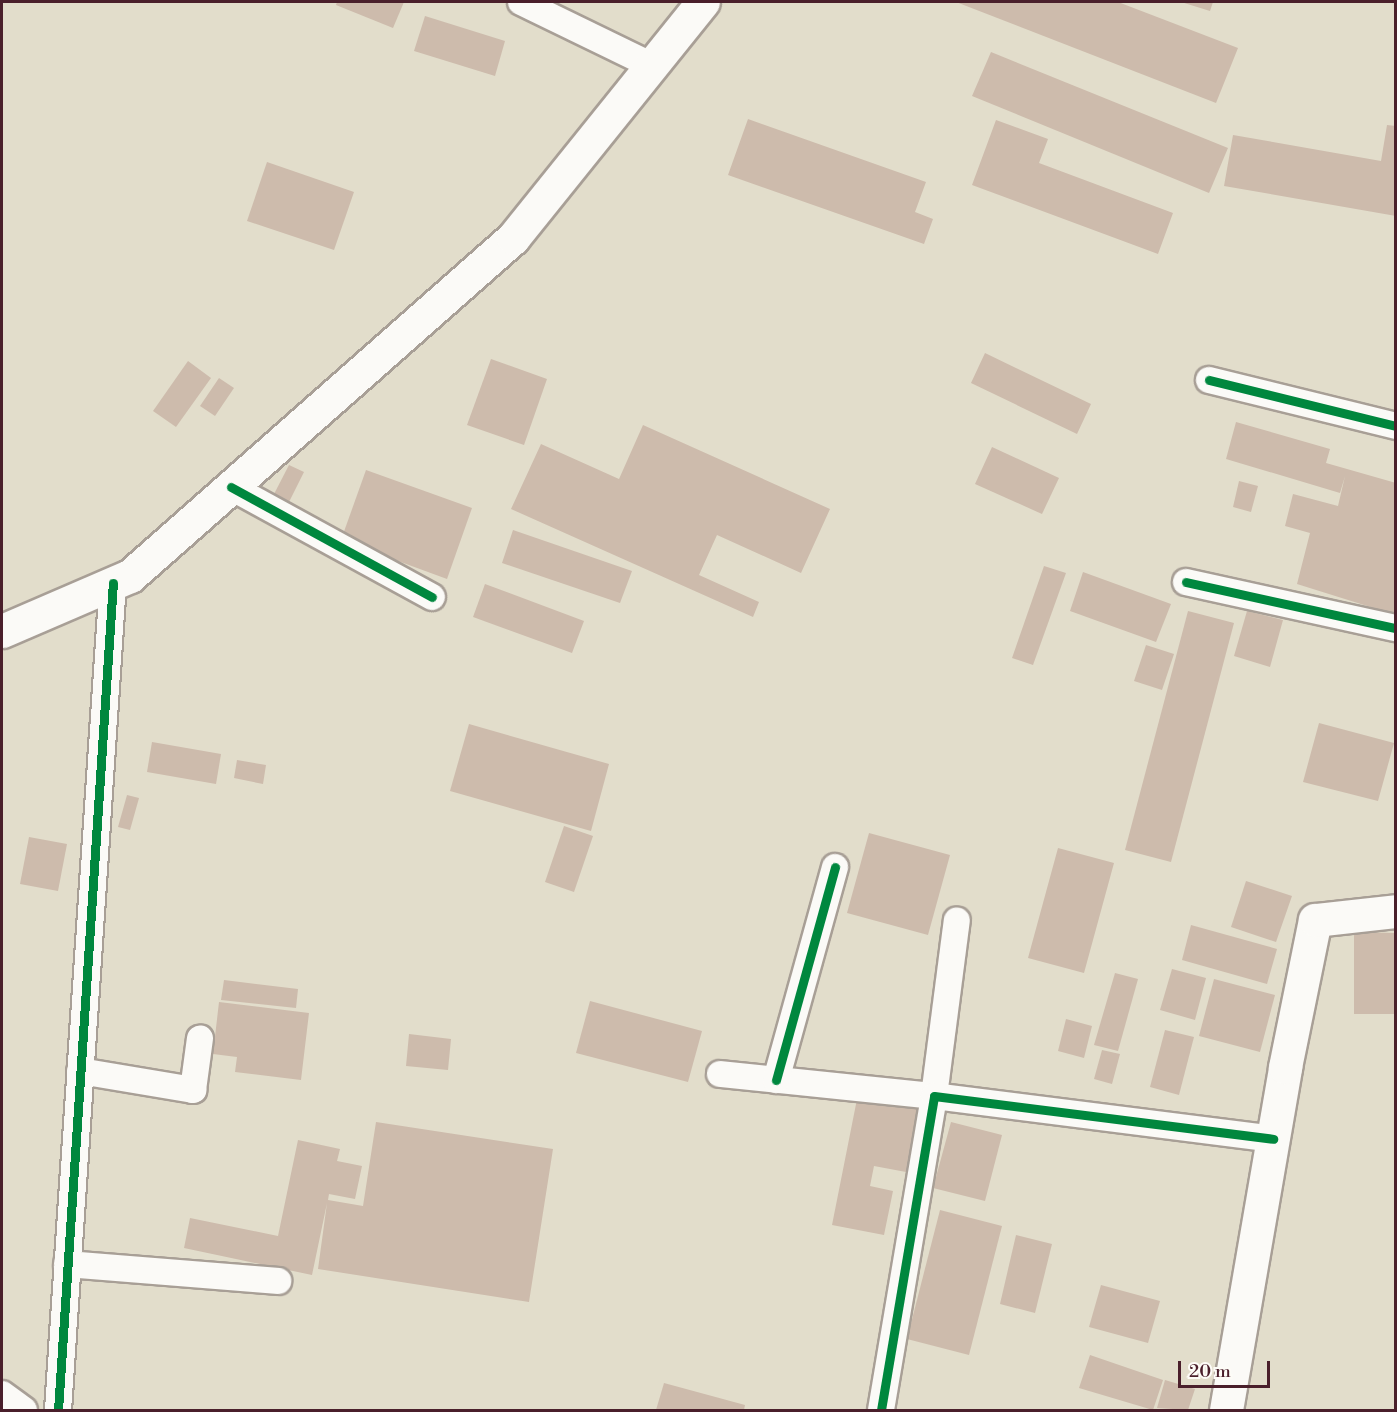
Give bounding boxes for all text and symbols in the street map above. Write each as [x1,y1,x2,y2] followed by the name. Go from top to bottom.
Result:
[1181,1349,1272,1387] scale bar
[1189,1360,1231,1383] text: 20 m

